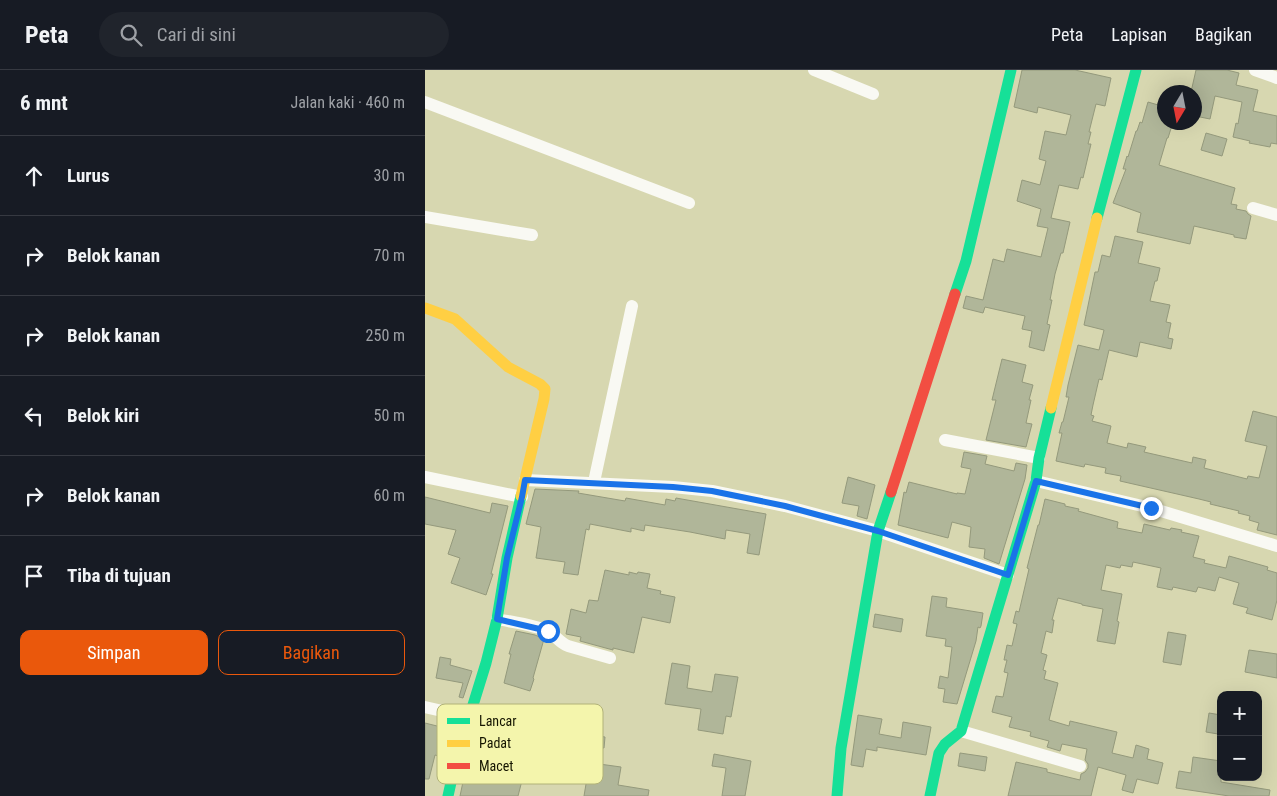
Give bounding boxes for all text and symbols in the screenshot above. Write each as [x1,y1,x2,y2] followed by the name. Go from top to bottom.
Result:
[99,12,449,57] search box
[25,21,69,49] text: Peta
[117,21,145,49] icon: search
[157,23,236,46] text: Cari di sini
[1051,24,1083,45] text: Peta
[1111,24,1167,45] text: Lapisan
[1195,24,1252,45] text: Bagikan
[1157,85,1202,130] north arrow
[20,91,68,115] text: 6 mnt
[290,93,405,112] text: Jalan kaki · 460 m
[20,162,48,190] icon: ahead
[67,164,110,187] text: Lurus
[373,166,405,185] text: 30 m
[20,242,48,270] icon: right
[67,244,160,267] text: Belok kanan
[373,246,405,265] text: 70 m
[20,322,48,350] icon: right
[67,324,160,347] text: Belok kanan
[366,326,405,345] text: 250 m
[20,402,48,430] icon: left
[67,404,139,427] text: Belok kiri
[373,406,405,425] text: 50 m
[20,482,48,510] icon: right
[67,484,160,507] text: Belok kanan
[373,486,405,505] text: 60 m
[1140,497,1163,520] route end
[20,562,48,590] icon: arrive
[67,564,171,587] text: Tiba di tujuan
[537,620,560,643] route start
[20,630,208,675] button: Simpan
[218,630,405,675] button: Bagikan
[1217,691,1262,781] map controls
[1217,691,1262,736] button: +
[437,704,603,784] legend
[479,713,517,729] text: Lancar
[479,735,511,751] text: Padat
[1217,736,1262,781] button: −
[479,758,513,774] text: Macet

